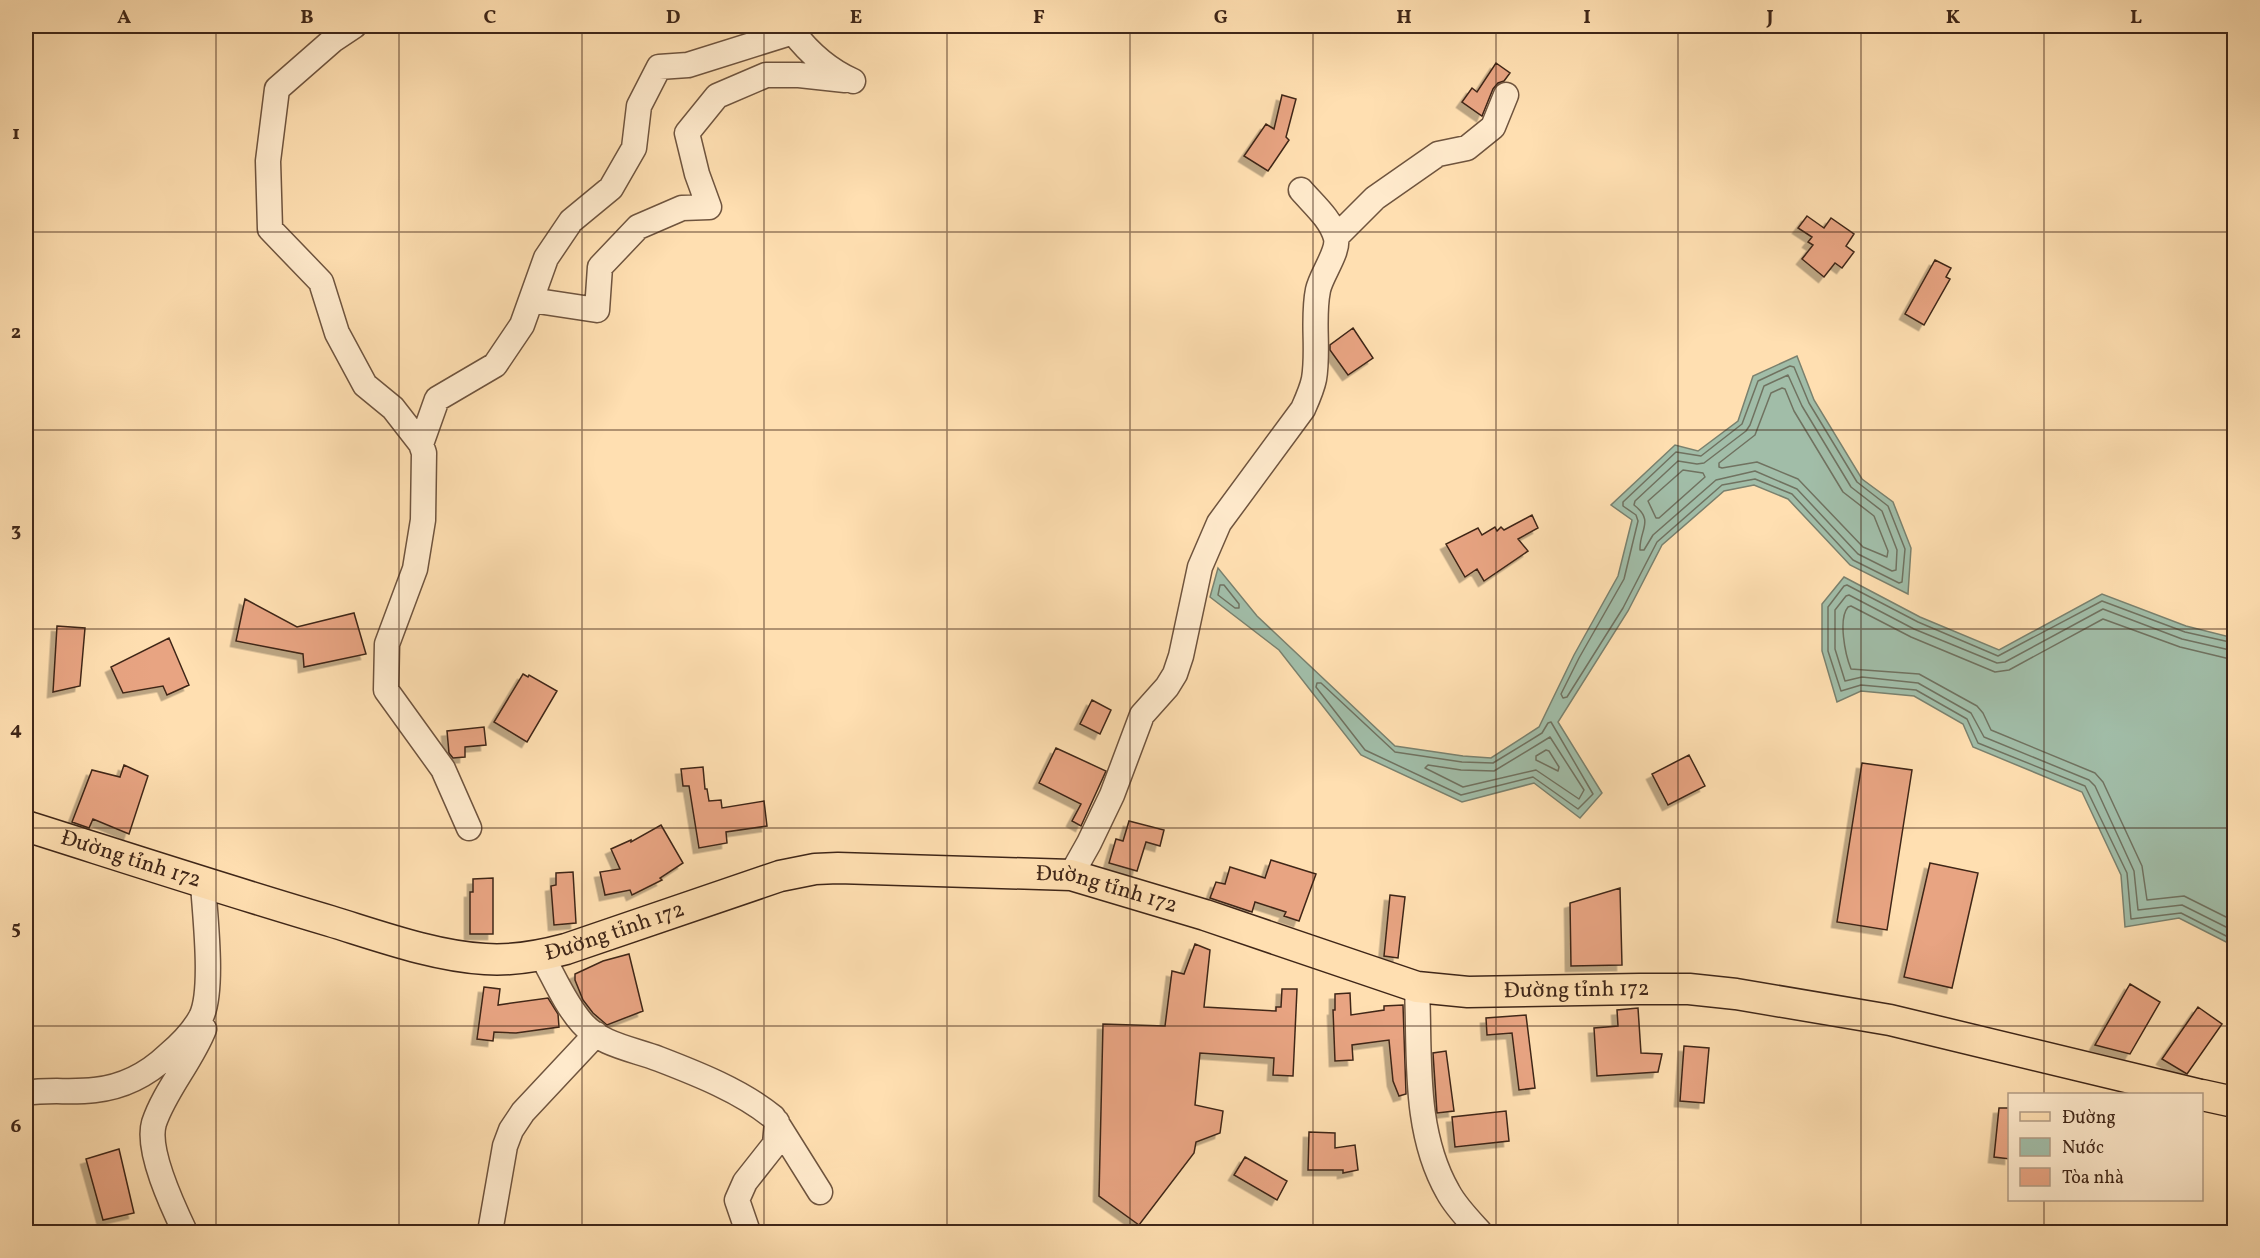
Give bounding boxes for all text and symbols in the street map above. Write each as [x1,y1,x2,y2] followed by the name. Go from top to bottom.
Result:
[117,4,131,32] text: A
[300,4,314,32] text: B
[484,4,497,32] text: C
[666,4,680,32] text: D
[850,4,862,32] text: E
[1033,4,1045,32] text: F
[1214,4,1228,32] text: G
[1396,4,1412,32] text: H
[1583,4,1591,32] text: I
[1765,4,1774,32] text: J
[1946,4,1961,32] text: K
[2130,4,2142,32] text: L
[12,120,20,148] text: 1
[11,319,21,347] text: 2
[11,517,21,545] text: 3
[10,716,22,744] text: 4
[57,822,205,896] street label: Đường tỉnh 172
[1035,858,1181,921] street label: Đường tỉnh 172
[542,894,689,969] street label: Đường tỉnh 172
[11,915,21,943] text: 5
[1503,974,1649,1007] street label: Đường tỉnh 172
[2008,1093,2203,1201] legend
[2062,1106,2116,1131] text: Đường
[11,1113,22,1141] text: 6
[2062,1136,2104,1161] text: Nước
[2062,1166,2124,1191] text: Tòa nhà

